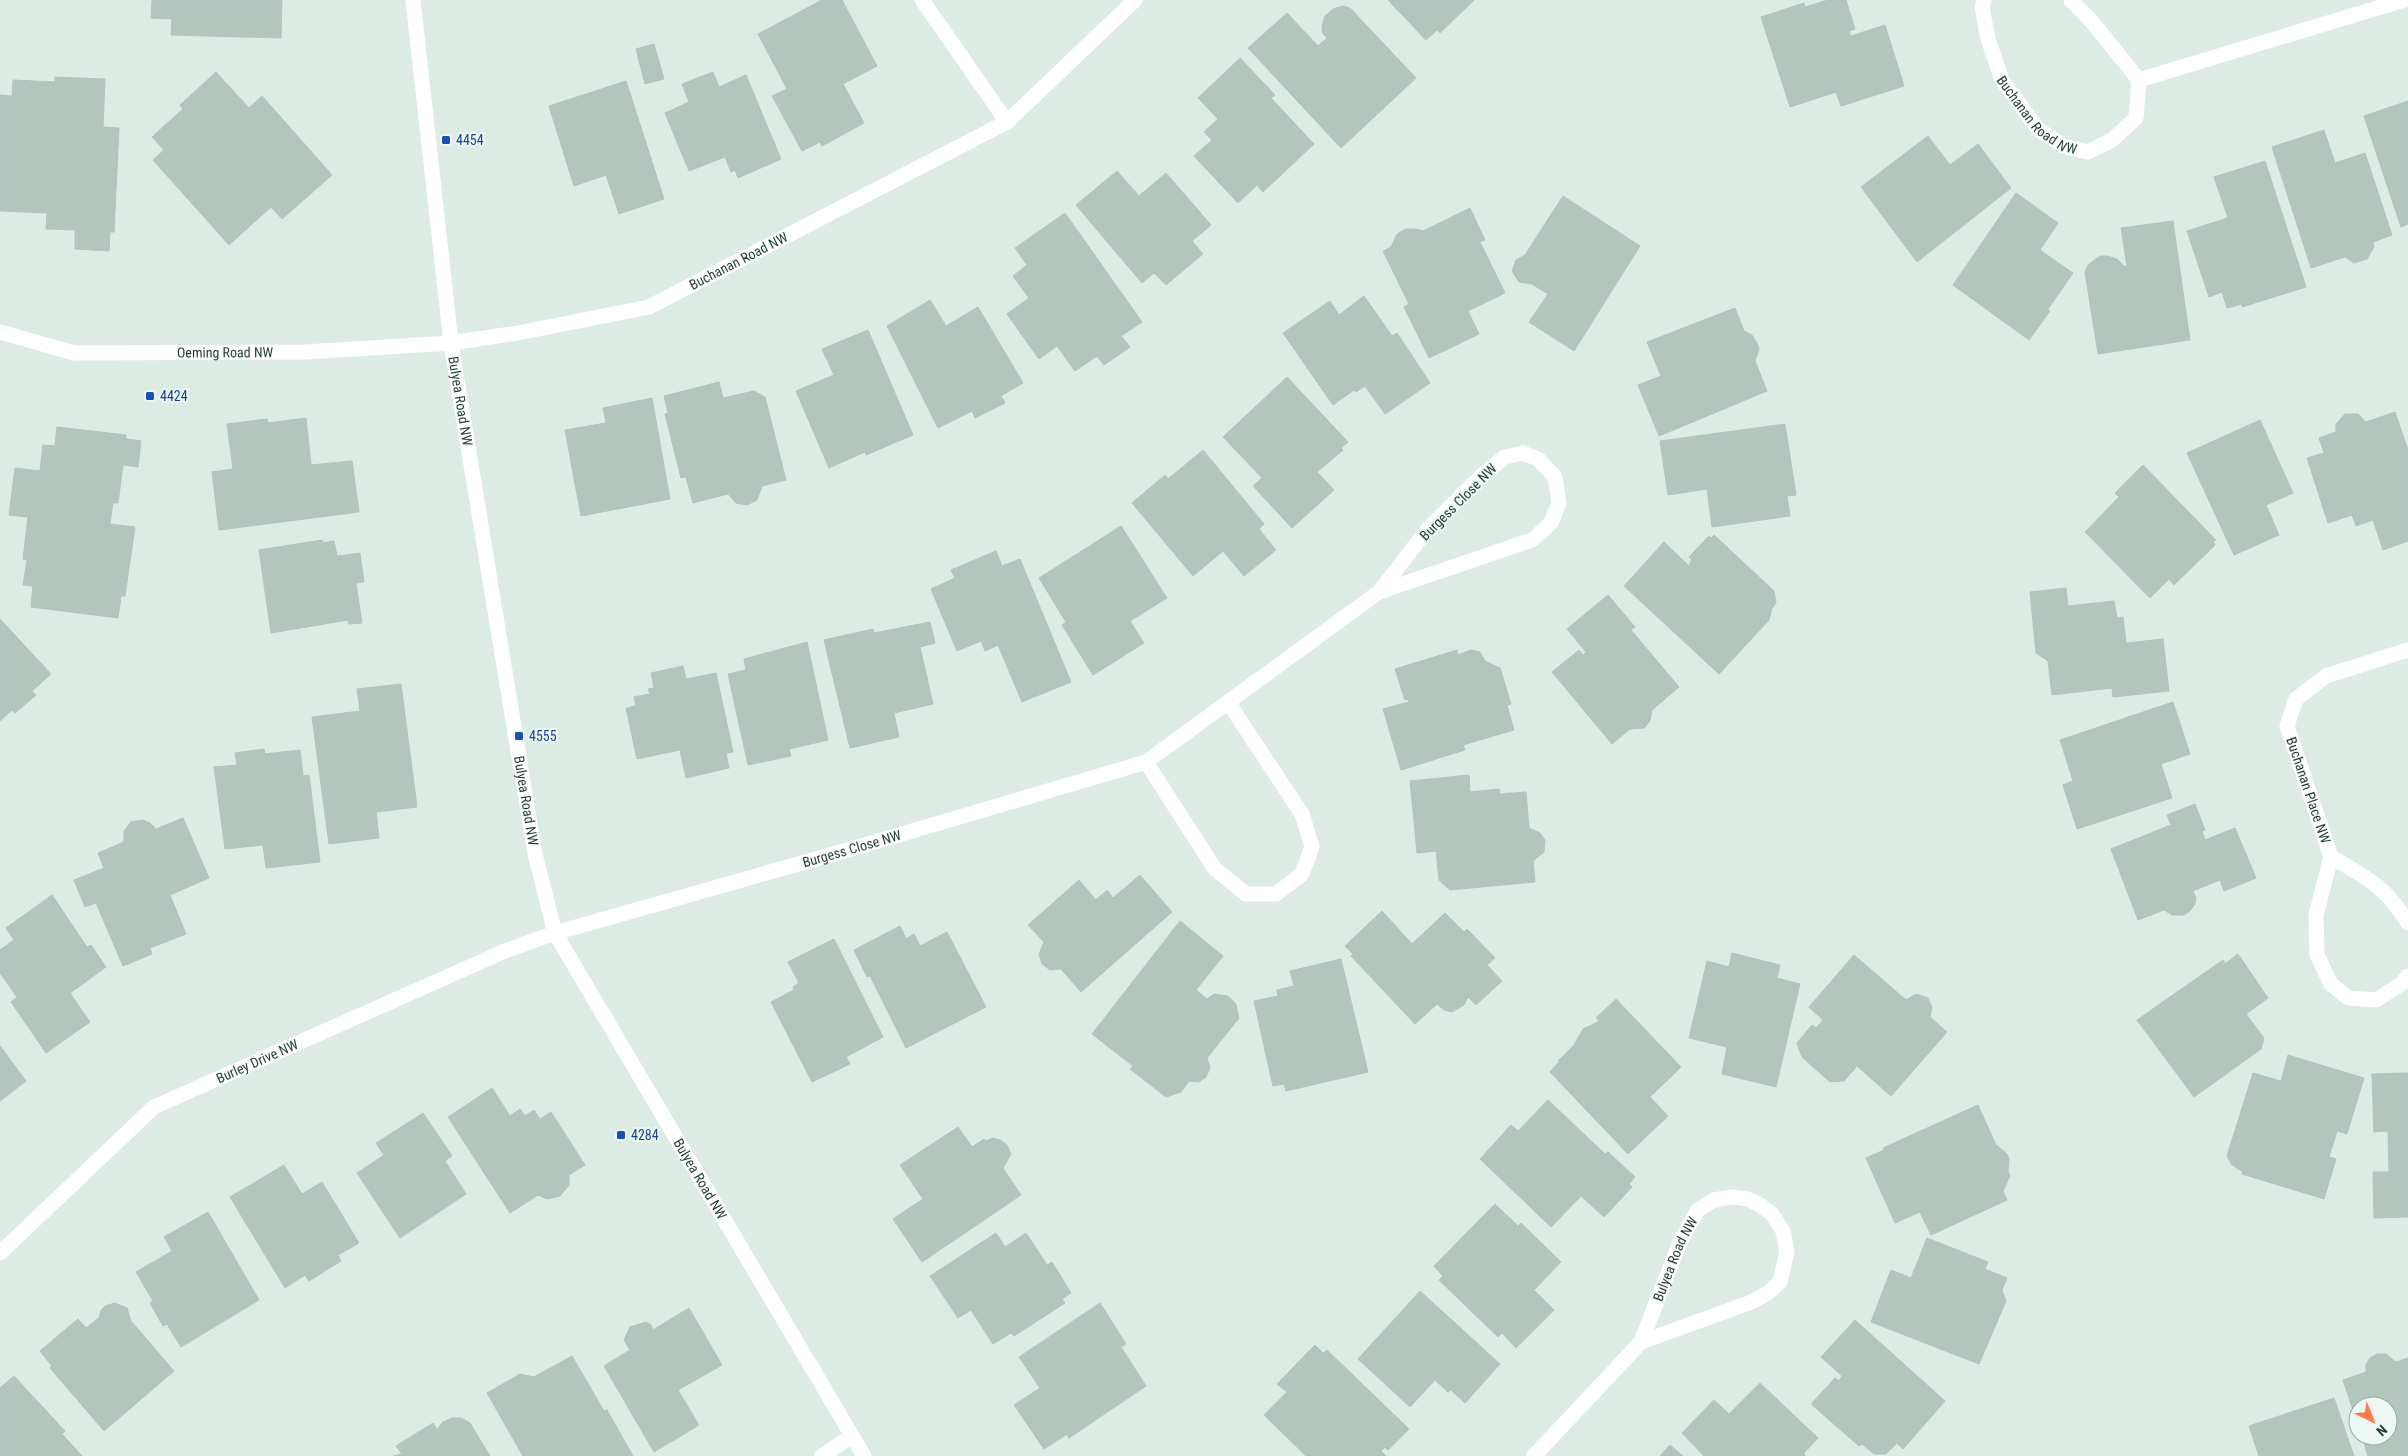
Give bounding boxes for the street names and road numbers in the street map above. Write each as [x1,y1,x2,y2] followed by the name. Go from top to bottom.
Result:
[1994,72,2079,157] street label: Buchanan Road NW
[687,229,791,293] street label: Buchanan Road NW
[177,344,274,361] street label: Oeming Road NW
[445,355,476,447] street label: Bulyea Road NW
[1416,460,1500,544] street label: Burgess Close NW
[2283,735,2334,846] street label: Buchanan Place NW
[511,755,542,847] street label: Bulyea Road NW
[801,827,903,870] street label: Burgess Close NW
[214,1036,301,1086] street label: Burley Drive NW
[670,1136,730,1222] street label: Bulyea Road NW
[1650,1214,1701,1304] street label: Bulyea Road NW

